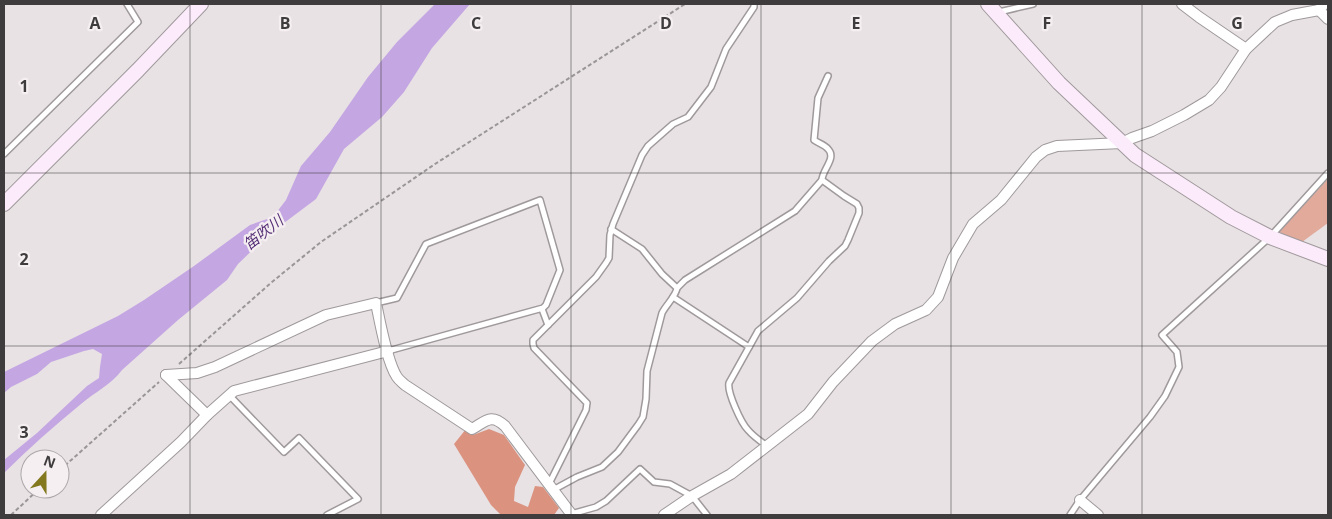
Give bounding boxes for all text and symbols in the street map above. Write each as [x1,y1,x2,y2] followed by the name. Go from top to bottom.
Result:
[89,12,101,34] text: A
[280,12,290,34] text: B
[471,12,481,34] text: C
[660,12,672,34] text: D
[852,12,861,34] text: E
[1043,12,1051,34] text: F
[1231,12,1243,34] text: G
[19,75,29,97] text: 1
[239,209,288,254] water label: 笛吹川
[19,248,29,270] text: 2
[19,421,29,443] text: 3
[20,449,70,499] north arrow
[41,450,59,472] text: N

